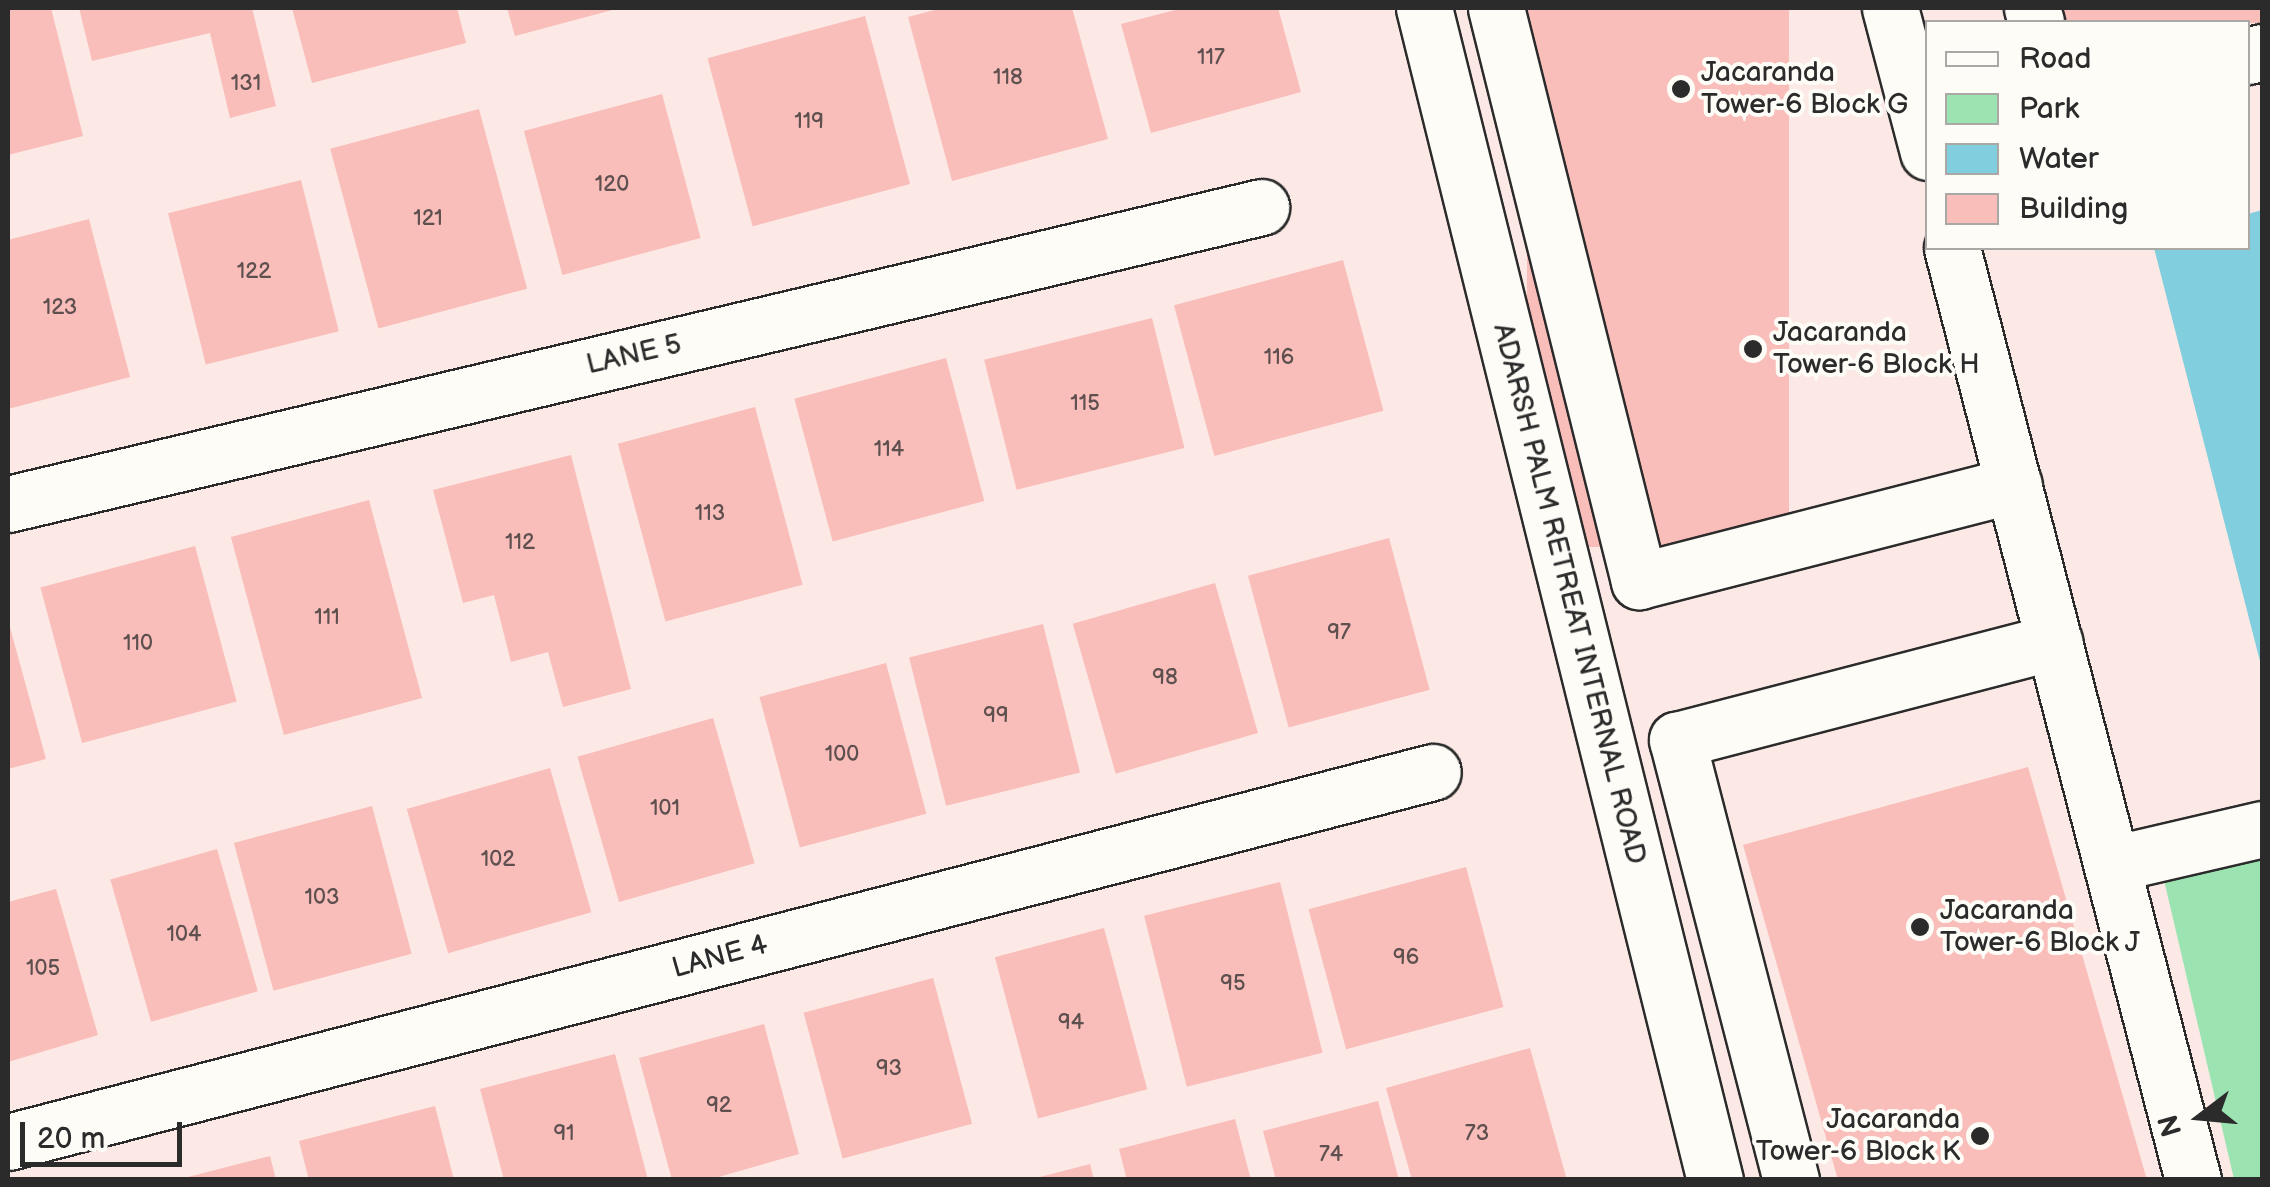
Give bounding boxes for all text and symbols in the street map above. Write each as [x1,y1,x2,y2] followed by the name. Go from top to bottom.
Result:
[1925,20,2250,250] legend
[2019,41,2092,77] text: Road
[1197,45,1225,71] house number: 117
[1701,56,1908,122] place label: Jacaranda Tower-6 Block G
[993,65,1023,91] house number: 118
[231,71,261,97] house number: 131
[1670,78,1692,100] marker: Jacaranda Tower-6 Block G
[2019,91,2079,127] text: Park
[794,109,824,135] house number: 119
[2019,141,2099,177] text: Water
[595,172,629,198] house number: 120
[2019,191,2128,227] text: Building
[413,206,443,232] house number: 121
[237,259,271,285] house number: 122
[43,295,77,321] house number: 123
[1773,316,1980,382] place label: Jacaranda Tower-6 Block H
[1485,320,1653,868] street label: ADARSH PALM RETREAT INTERNAL ROAD
[583,328,685,382] street label: LANE 5
[1742,338,1764,360] marker: Jacaranda Tower-6 Block H
[1264,345,1294,371] house number: 116
[1070,391,1100,417] house number: 115
[874,437,904,463] house number: 114
[695,501,725,527] house number: 113
[505,530,535,556] house number: 112
[314,605,340,631] house number: 111
[1327,620,1351,646] house number: 97
[123,631,153,657] house number: 110
[1152,665,1178,691] house number: 98
[983,703,1009,729] house number: 99
[825,742,859,768] house number: 100
[650,796,680,822] house number: 101
[481,847,515,873] house number: 102
[305,885,339,911] house number: 103
[1940,894,2141,960] place label: Jacaranda Tower-6 Block J
[1909,916,1931,938] marker: Jacaranda Tower-6 Block J
[167,922,201,948] house number: 104
[669,928,771,986] street label: LANE 4
[1393,945,1419,971] house number: 96
[26,956,60,982] house number: 105
[1220,971,1246,997] house number: 95
[1058,1010,1084,1036] house number: 94
[876,1056,902,1082] house number: 93
[2150,1067,2250,1167] north arrow
[706,1093,732,1119] house number: 92
[25,1102,188,1164] scale bar
[1756,1103,1960,1169] place label: Jacaranda Tower-6 Block K
[2152,1111,2189,1140] text: N
[37,1121,105,1157] text: 20 m
[553,1121,575,1147] house number: 91
[1465,1121,1489,1147] house number: 73
[1969,1125,1991,1147] marker: Jacaranda Tower-6 Block K
[1319,1142,1343,1168] house number: 74

